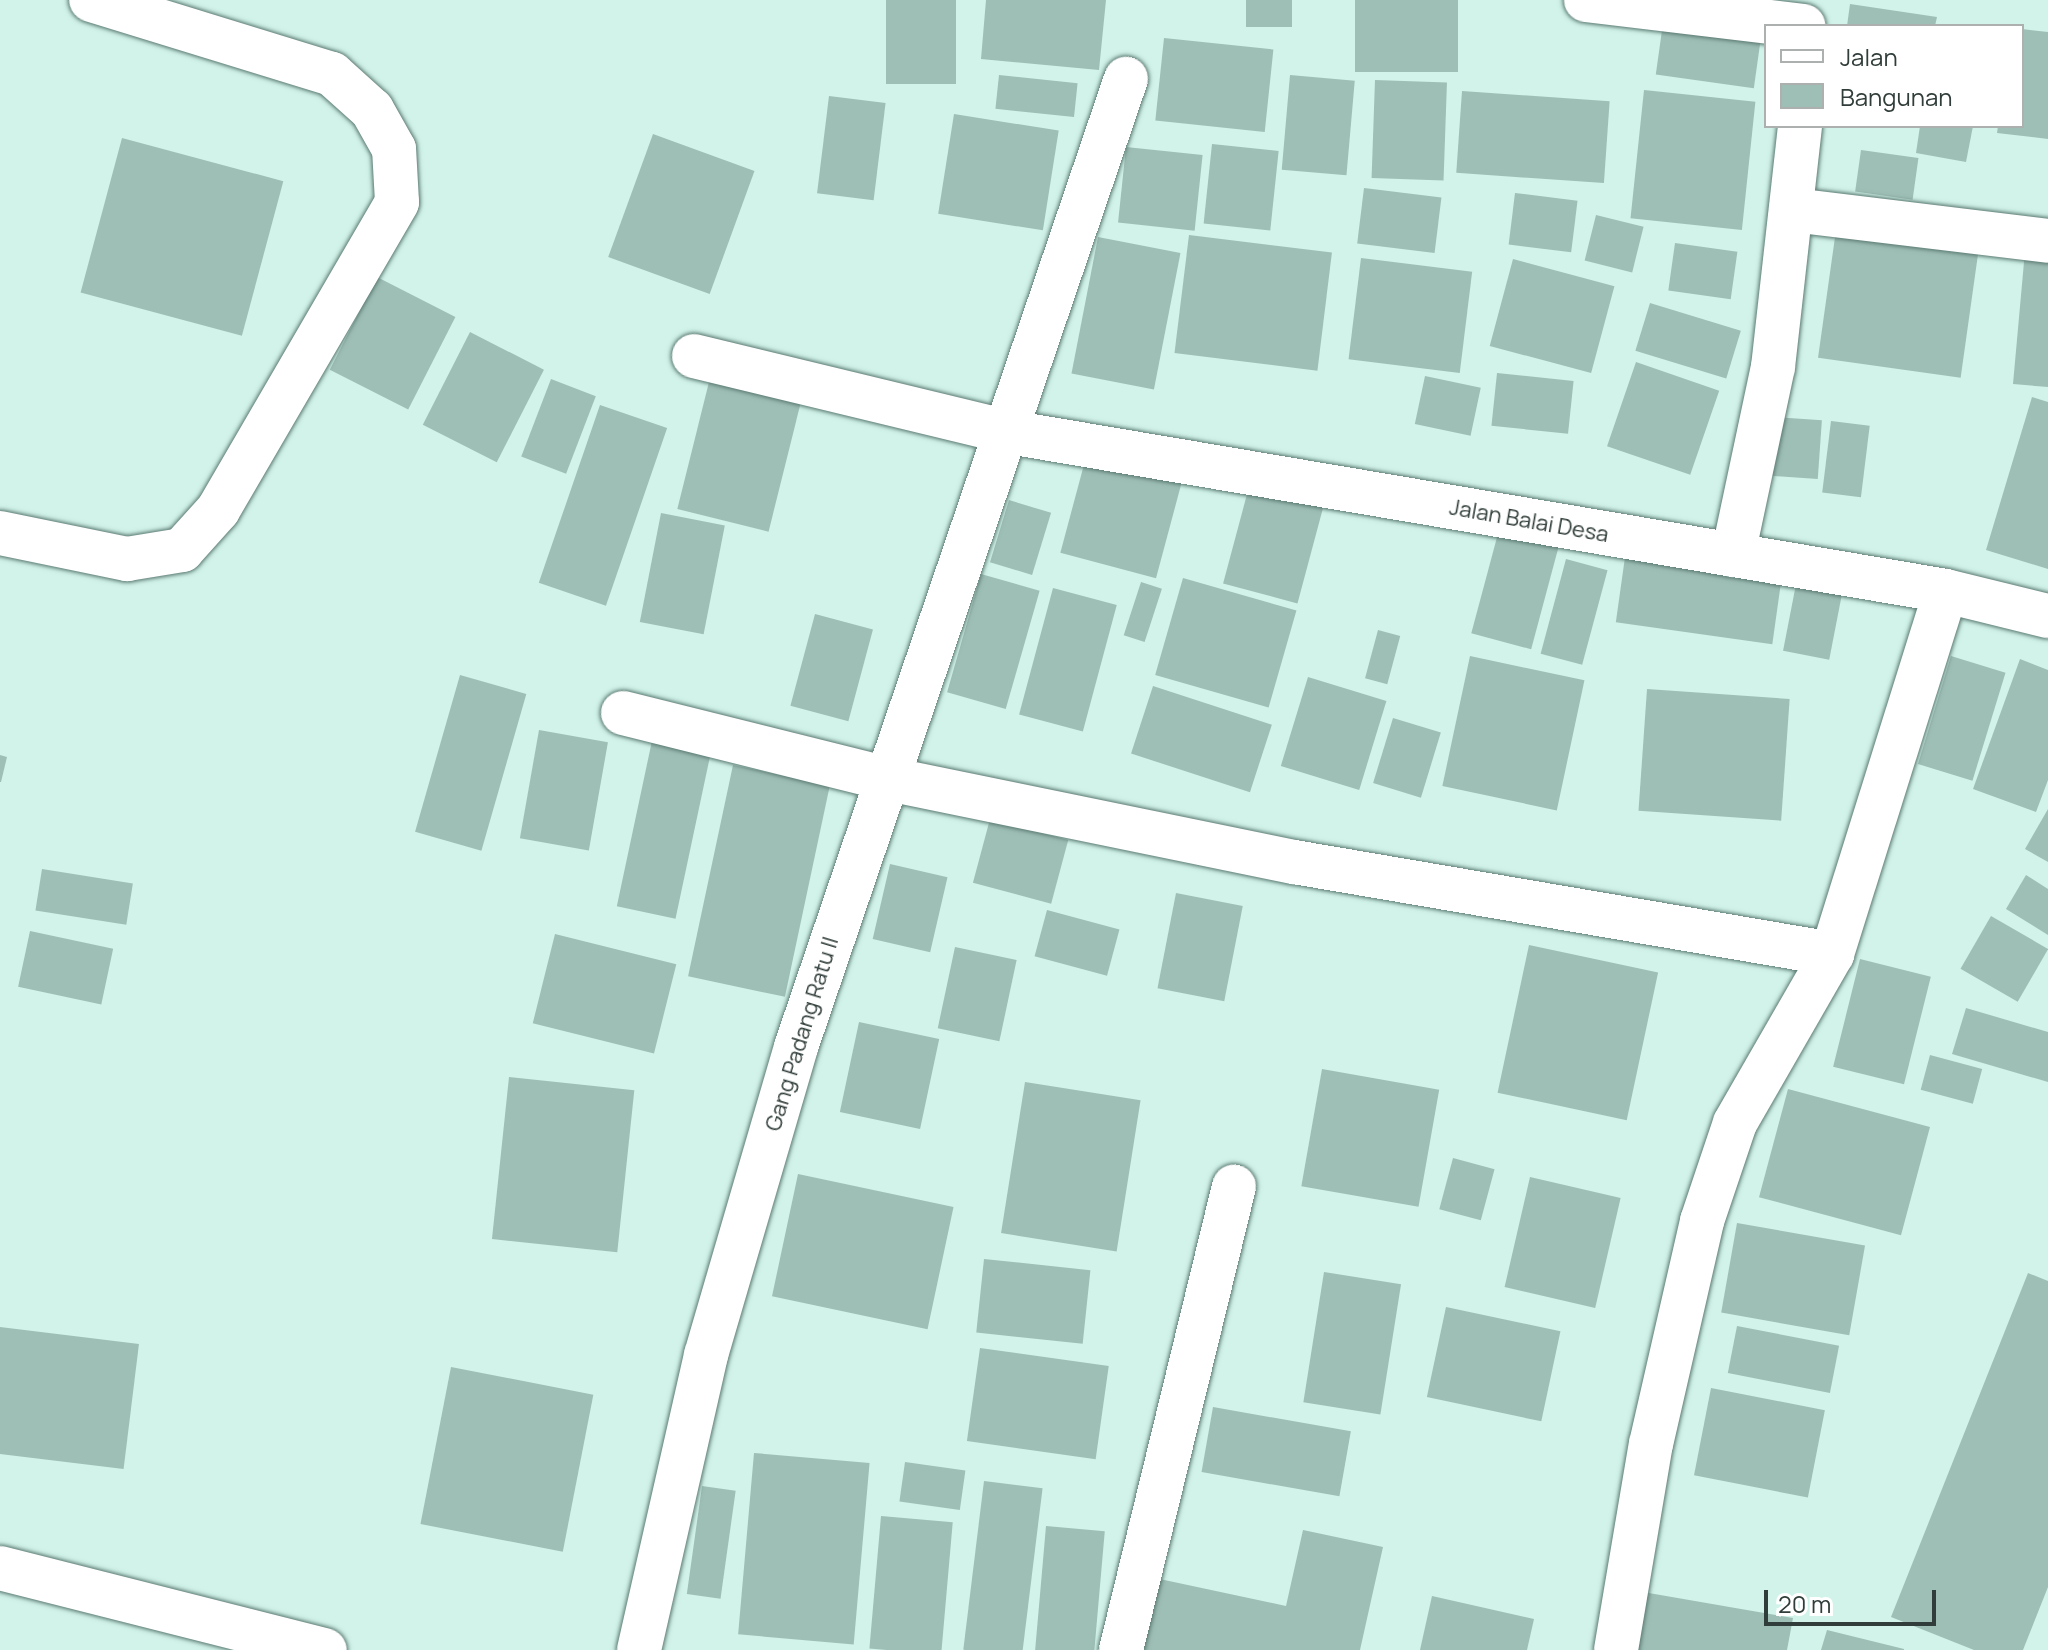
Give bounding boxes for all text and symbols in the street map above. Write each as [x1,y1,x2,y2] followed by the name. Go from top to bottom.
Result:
[1764,24,2024,128] legend
[1840,40,1898,73] text: Jalan
[1840,80,1953,113] text: Bangunan
[1447,494,1611,548] street label: Jalan Balai Desa
[760,934,844,1134] street label: Gang Padang Ratu II
[1768,1574,1940,1624] scale bar
[1778,1587,1831,1620] text: 20 m

